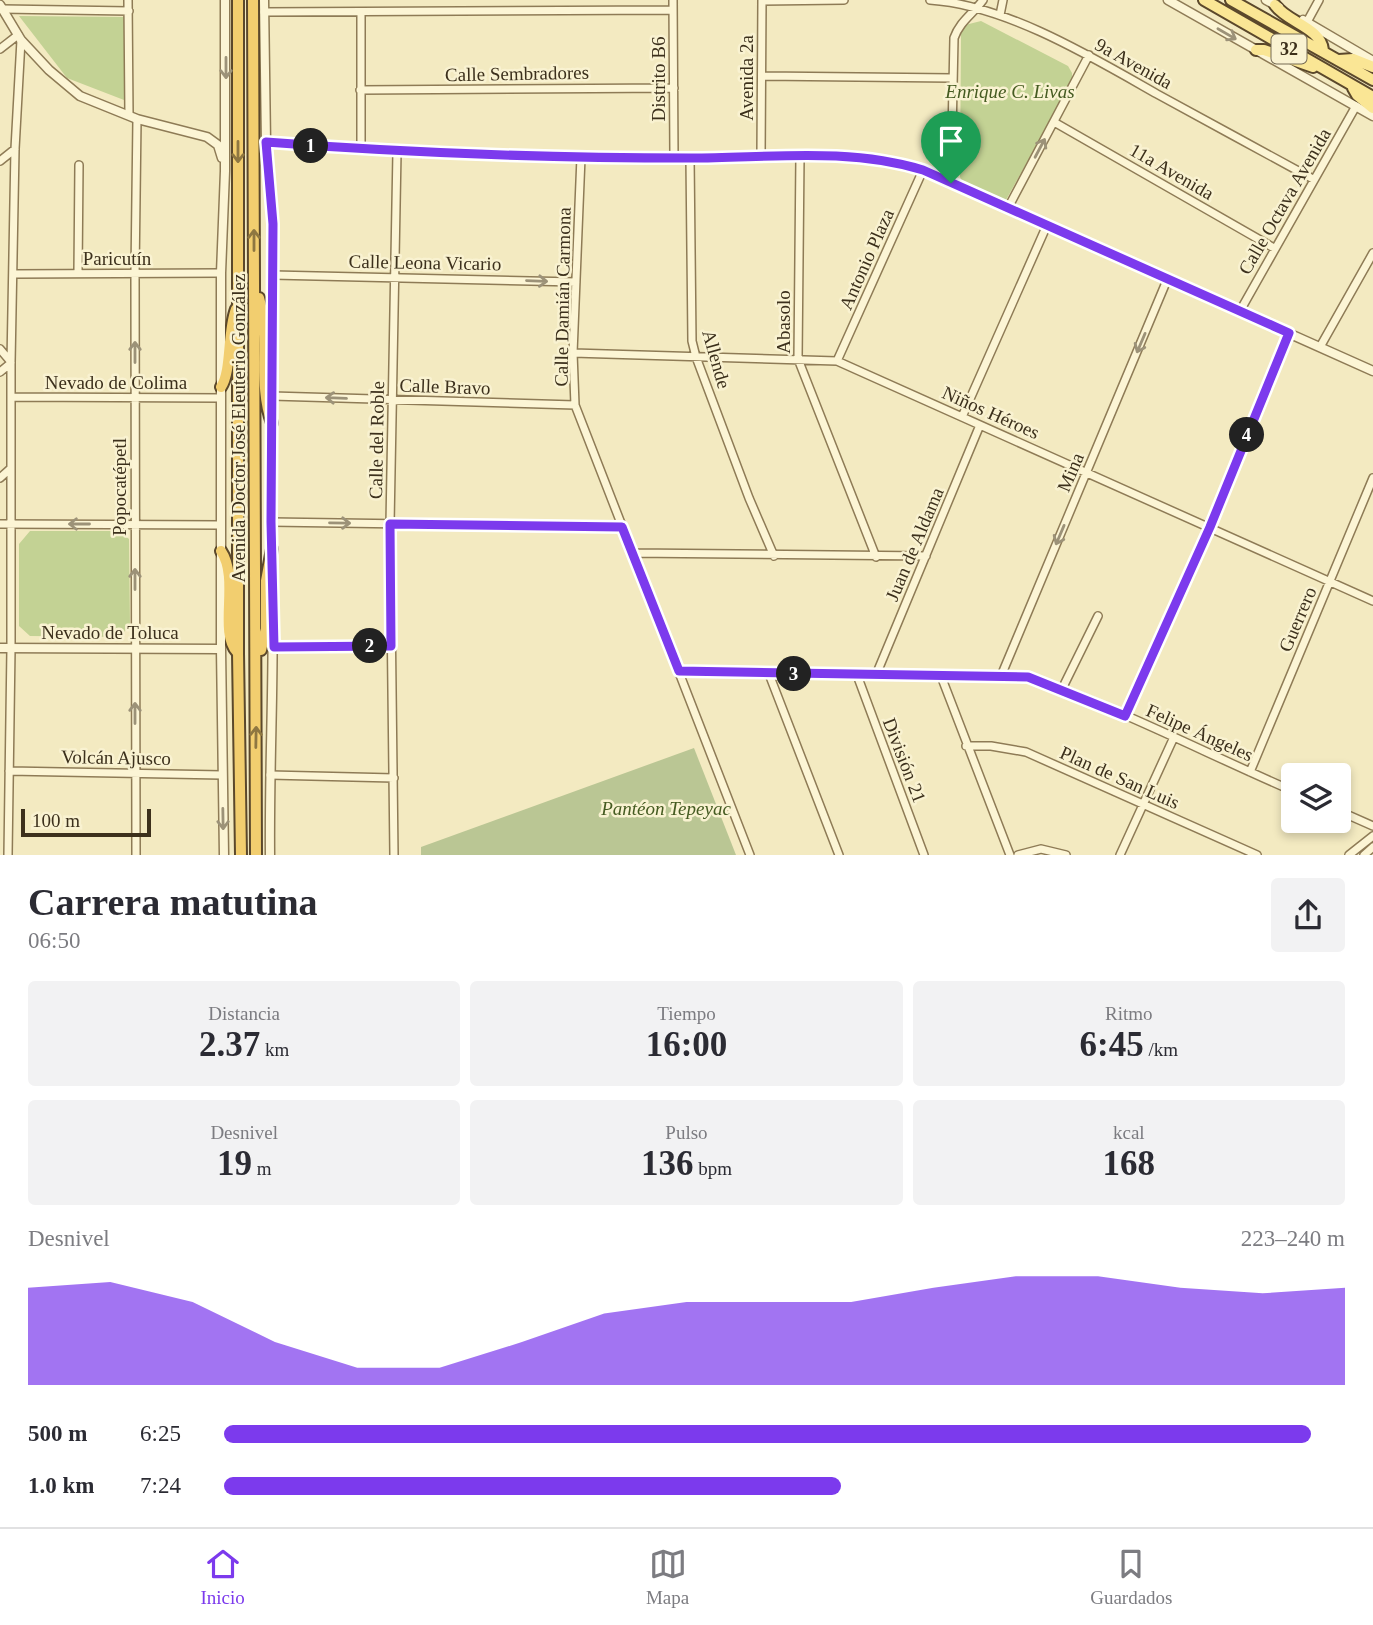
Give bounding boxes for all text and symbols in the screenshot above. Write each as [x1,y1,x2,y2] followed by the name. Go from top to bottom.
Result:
[1217,27,1237,41] one-way arrow
[1092,34,1176,93] street label: 9a Avenida
[1272,34,1306,64] road number: 32
[736,35,757,121] street label: Avenida 2a
[648,37,669,121] street label: Distrito B6
[219,56,233,79] one-way arrow
[445,62,589,85] street label: Calle Sembradores
[944,81,1075,102] park label: Enrique C. Livas
[921,111,981,183] pin
[932,122,970,160] icon: arrive
[1234,124,1335,278] street label: Calle Octava Avenida
[294,128,328,164] pin: 1
[306,135,315,156] text: 1
[1034,138,1047,159] one-way arrow
[1126,139,1218,204] street label: 11a Avenida
[231,140,245,163] one-way arrow
[835,205,898,313] street label: Antonio Plaza
[550,207,575,387] street label: Calle Damián Carmona
[248,229,261,252] one-way arrow
[83,248,152,269] street label: Paricutín
[349,251,501,274] street label: Calle Leona Vicario
[228,274,249,582] street label: Avenida Doctor José Eleuterio González
[526,274,549,288] one-way arrow
[773,290,794,354] street label: Abasolo
[698,327,735,391] street label: Allende
[1134,331,1147,353] one-way arrow
[128,340,142,363] one-way arrow
[45,372,188,393] street label: Nevado de Colima
[399,374,491,399] street label: Calle Bravo
[365,381,388,499] street label: Calle del Roble
[939,382,1043,443] street label: Niños Héroes
[325,391,348,405] one-way arrow
[1230,418,1264,452] pin: 4
[1242,424,1251,445] text: 4
[109,438,130,536] street label: Popocatépetl
[1053,449,1088,495] street label: Mina
[881,484,948,604] street label: Juan de Aldama
[328,516,351,530] one-way arrow
[68,517,91,531] one-way arrow
[1053,524,1066,545] one-way arrow
[128,568,142,591] one-way arrow
[1274,584,1321,655] street label: Guerrero
[41,622,179,643] street label: Nevado de Toluca
[352,628,388,664] pin: 2
[365,635,374,656] text: 2
[776,656,812,692] pin: 3
[789,663,798,684] text: 3
[1143,700,1256,765] street label: Felipe Ángeles
[128,702,142,725] one-way arrow
[879,715,930,806] street label: División 21
[249,726,263,749] one-way arrow
[1057,742,1183,813] street label: Plan de San Luis
[61,746,171,769] street label: Volcán Ajusco
[1281,763,1351,833] map controls
[1281,763,1351,833] button: layers
[600,798,731,819] park label: Pantéon Tepeyac
[21,806,150,838] scale bar
[216,807,230,830] one-way arrow
[32,810,80,831] text: 100 m
[1271,878,1345,952] button: share
[28,881,318,923] text: Carrera matutina
[28,928,80,953] text: 06:50
[208,1003,280,1024] text: Distancia
[657,1003,716,1024] text: Tiempo
[1105,1003,1153,1024] text: Ritmo
[199,1025,260,1064] text: 2.37
[646,1025,727,1064] text: 16:00
[1080,1025,1144,1064] text: 6:45
[260,1039,289,1060] text: km
[1144,1039,1178,1060] text: /km
[210,1122,278,1143] text: Desnivel
[665,1122,708,1143] text: Pulso
[1113,1122,1145,1143] text: kcal
[217,1144,252,1183] text: 19
[641,1144,693,1183] text: 136
[1103,1144,1155,1183] text: 168
[252,1158,271,1179] text: m
[693,1158,732,1179] text: bpm
[28,1226,110,1251] text: Desnivel
[1241,1226,1345,1251] text: 223–240 m
[28,1421,87,1446] text: 500 m
[140,1421,181,1446] text: 6:25
[28,1473,94,1498] text: 1.0 km
[140,1473,181,1498] text: 7:24
[201,1545,245,1609] tab: Inicio
[646,1545,689,1609] tab: Mapa
[1090,1545,1172,1609] tab: Guardados

